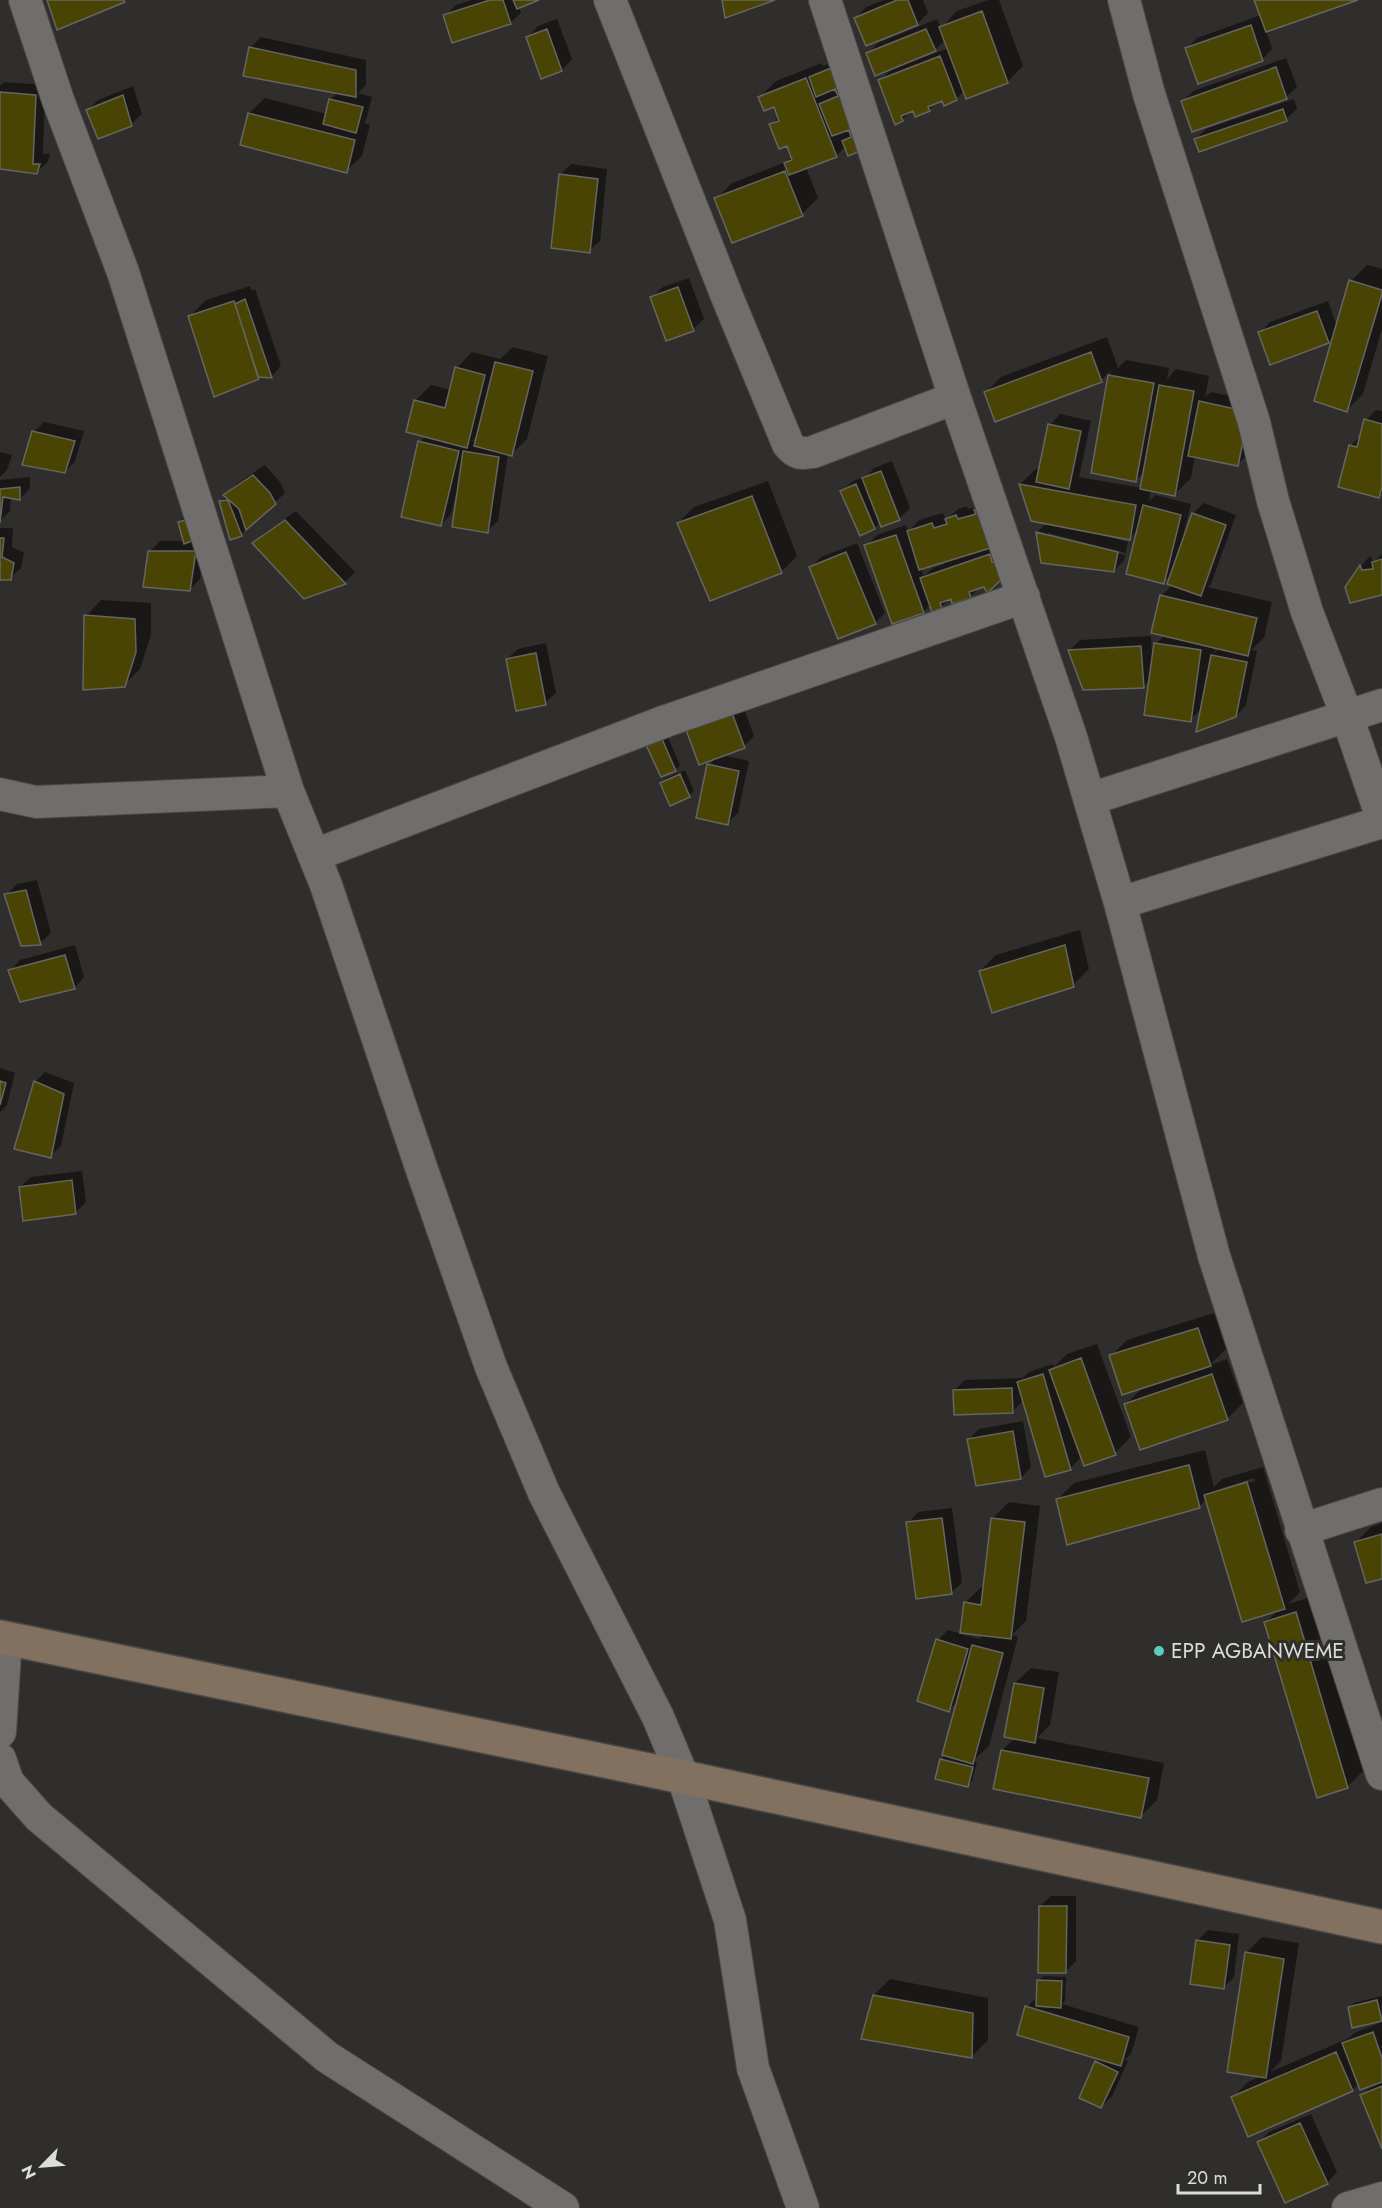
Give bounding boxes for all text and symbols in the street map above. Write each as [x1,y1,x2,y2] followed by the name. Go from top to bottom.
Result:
[1171,1636,1344,1666] place label: EPP AGBANWEME
[1152,1644,1166,1658] marker: EPP AGBANWEME
[12,2136,72,2196] north arrow
[1178,2157,1260,2195] scale bar
[16,2162,42,2183] text: N
[1187,2165,1227,2191] text: 20 m

